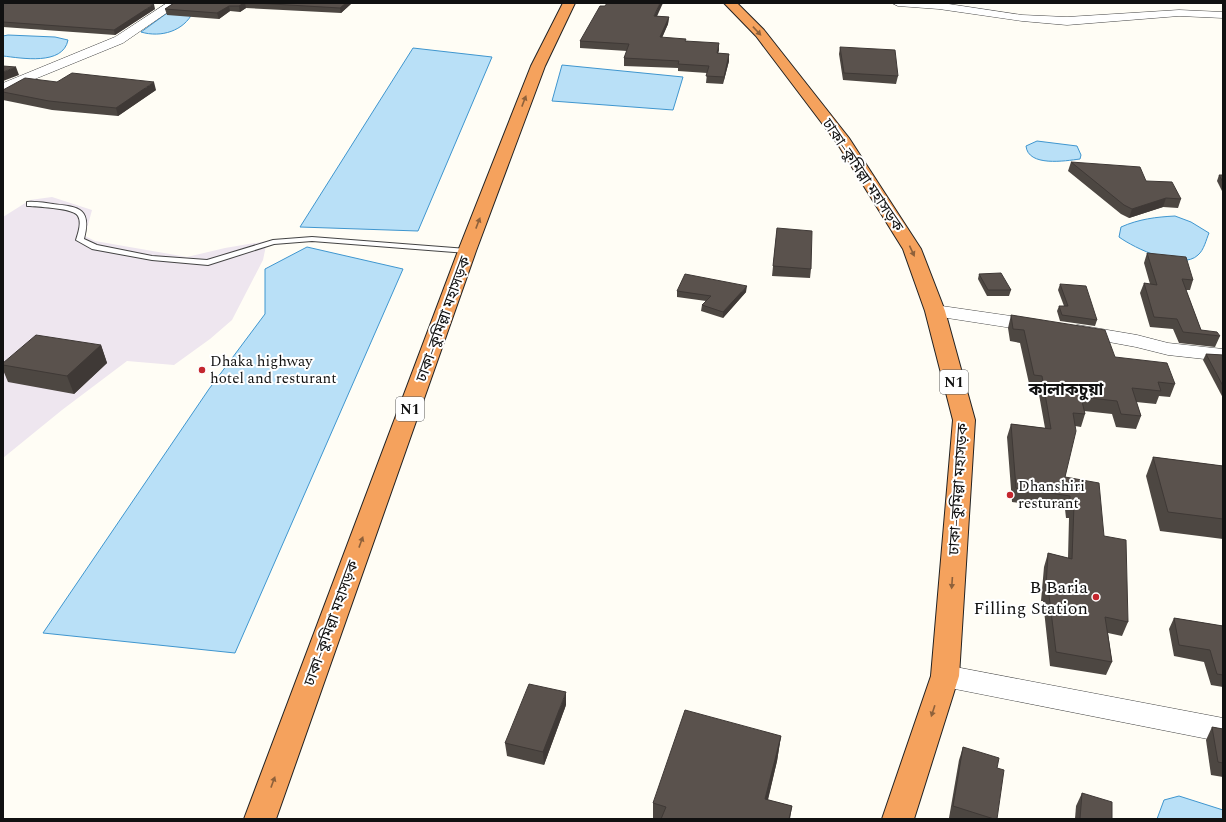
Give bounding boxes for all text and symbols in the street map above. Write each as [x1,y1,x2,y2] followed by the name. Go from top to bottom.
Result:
[753,26,762,36] one-way arrow
[522,95,528,107] one-way arrow
[816,113,910,237] street label: ঢাকা–কুমিল্লা মহাসড়ক
[476,216,482,228] one-way arrow
[909,246,915,257] one-way arrow
[410,252,477,386] street label: ঢাকা–কুমিল্লা মহাসড়ক
[210,350,337,390] place label: Dhaka highway hotel and resturant
[197,365,207,375] marker: Dhaka highway hotel and resturant
[940,370,968,394] road number: N1
[1028,377,1104,403] district label: কালাকচুয়া
[396,397,424,421] road number: N1
[942,421,975,557] street label: ঢাকা–কুমিল্লা মহাসড়ক
[1018,475,1085,515] place label: Dhanshiri resturant
[1005,490,1015,500] marker: Dhanshiri resturant
[358,536,364,548] one-way arrow
[298,556,365,690] street label: ঢাকা–কুমিল্লা মহাসড়ক
[973,574,1088,622] place label: B Baria Filling Station
[948,577,955,589] one-way arrow
[1091,592,1101,602] marker: B Baria Filling Station
[930,705,936,717] one-way arrow
[270,776,276,788] one-way arrow

